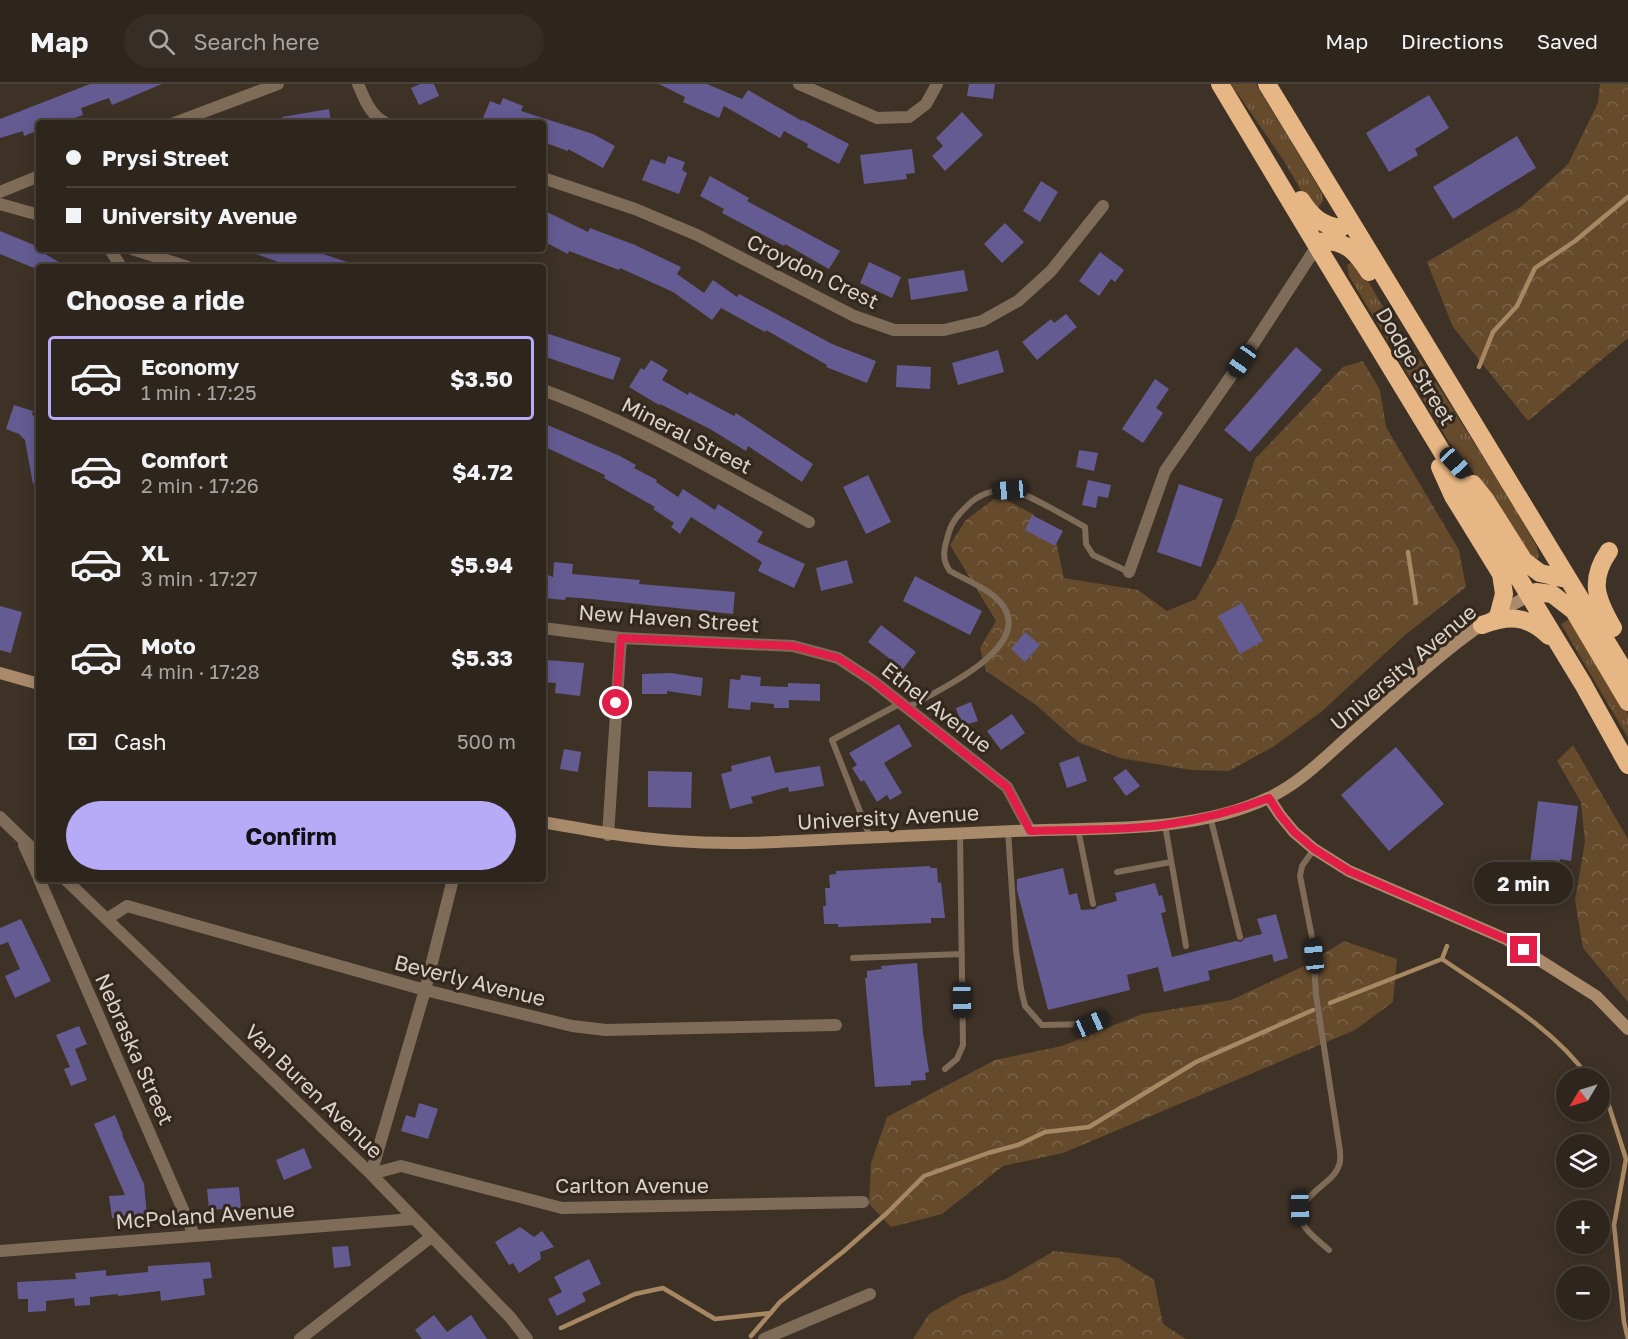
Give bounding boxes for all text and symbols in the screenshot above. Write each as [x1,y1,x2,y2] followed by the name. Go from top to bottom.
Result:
[124,14,544,68] search box
[30,25,88,58] text: Map
[145,25,178,58] icon: search
[193,28,319,55] text: Search here
[1325,28,1368,54] text: Map
[1401,28,1504,54] text: Directions
[1537,28,1598,54] text: Saved
[102,144,229,171] text: Prysi Street
[102,202,297,229] text: University Avenue
[743,228,883,314] street label: Croydon Crest
[66,284,245,316] text: Choose a ride
[1371,302,1461,430] street label: Dodge Street
[1224,341,1260,381] car
[69,351,123,405] icon: car
[141,353,239,380] text: Economy
[450,365,513,392] text: $3.50
[141,380,257,404] text: 1 min · 17:25
[617,391,757,479] street label: Mineral Street
[69,444,123,498] icon: car
[1436,444,1474,482] car
[141,446,228,473] text: Comfort
[452,458,513,485] text: $4.72
[141,473,259,497] text: 2 min · 17:26
[991,479,1029,501] car
[69,537,123,591] icon: car
[141,539,169,566] text: XL
[450,551,513,578] text: $5.94
[141,566,258,590] text: 3 min · 17:27
[1325,598,1481,736] street label: University Avenue
[578,599,760,637] street label: New Haven Street
[69,630,123,684] icon: car
[141,632,196,659] text: Moto
[451,644,513,671] text: $5.33
[877,656,997,758] street label: Ethel Avenue
[141,659,260,683] text: 4 min · 17:28
[602,689,629,716] route start
[66,725,99,758] icon: cash
[114,728,167,755] text: Cash
[457,729,516,753] text: 500 m
[796,799,980,835] street label: University Avenue
[66,801,516,870] button: Confirm
[1474,863,1574,905] callout: 2 min
[1497,871,1550,895] text: 2 min
[1510,936,1537,963] route end
[1303,937,1325,975] car
[392,949,548,1011] street label: Beverly Avenue
[90,969,180,1129] street label: Nebraska Street
[953,982,971,1018] car
[1071,1008,1111,1040] car
[239,1018,389,1164] street label: Van Buren Avenue
[1556,1068,1610,1122] north arrow
[1556,1068,1610,1320] map controls
[1556,1134,1610,1188] button: layers
[555,1172,709,1198] street label: Carlton Avenue
[1291,1190,1309,1226] car
[115,1196,295,1234] street label: McPoland Avenue
[1556,1200,1610,1254] button: +
[1556,1266,1610,1320] button: −

